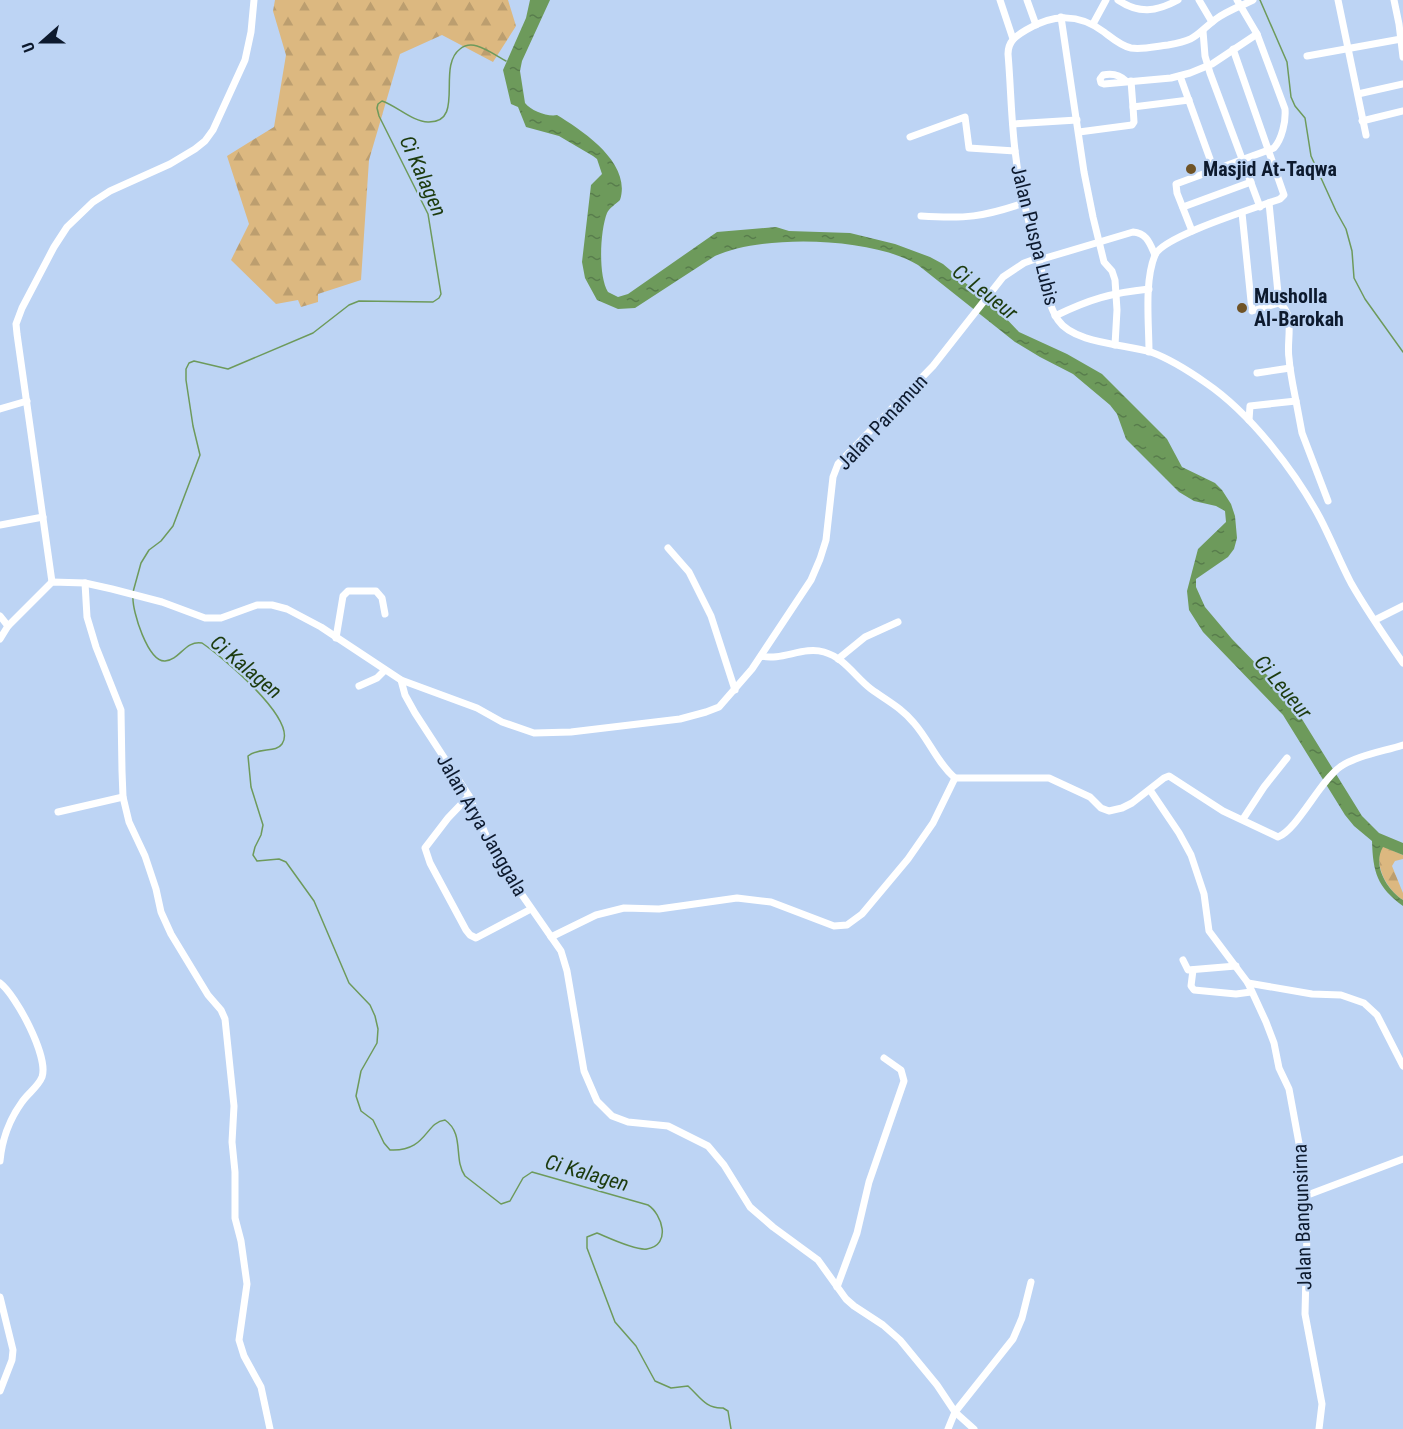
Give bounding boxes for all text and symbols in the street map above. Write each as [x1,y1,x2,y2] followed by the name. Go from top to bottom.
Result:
[12,12,72,72] north arrow
[18,40,39,55] text: U
[395,132,451,220] water label: Ci Kalagen
[1203,157,1337,181] place label: Masjid At-Taqwa
[1006,162,1064,308] street label: Jalan Puspa Lubis
[1184,162,1198,176] marker: Masjid At-Taqwa
[948,259,1023,325] water label: Ci Leueur
[1254,284,1344,331] place label: Musholla Al-Barokah
[1235,301,1249,315] marker: Musholla Al-Barokah
[832,369,932,475] street label: Jalan Panamun
[205,630,287,704] water label: Ci Kalagen
[1249,650,1317,724] water label: Ci Leueur
[432,750,532,900] street label: Jalan Arya Janggala
[1287,1144,1317,1290] street label: Jalan Bangunsirna
[542,1150,632,1196] water label: Ci Kalagen

